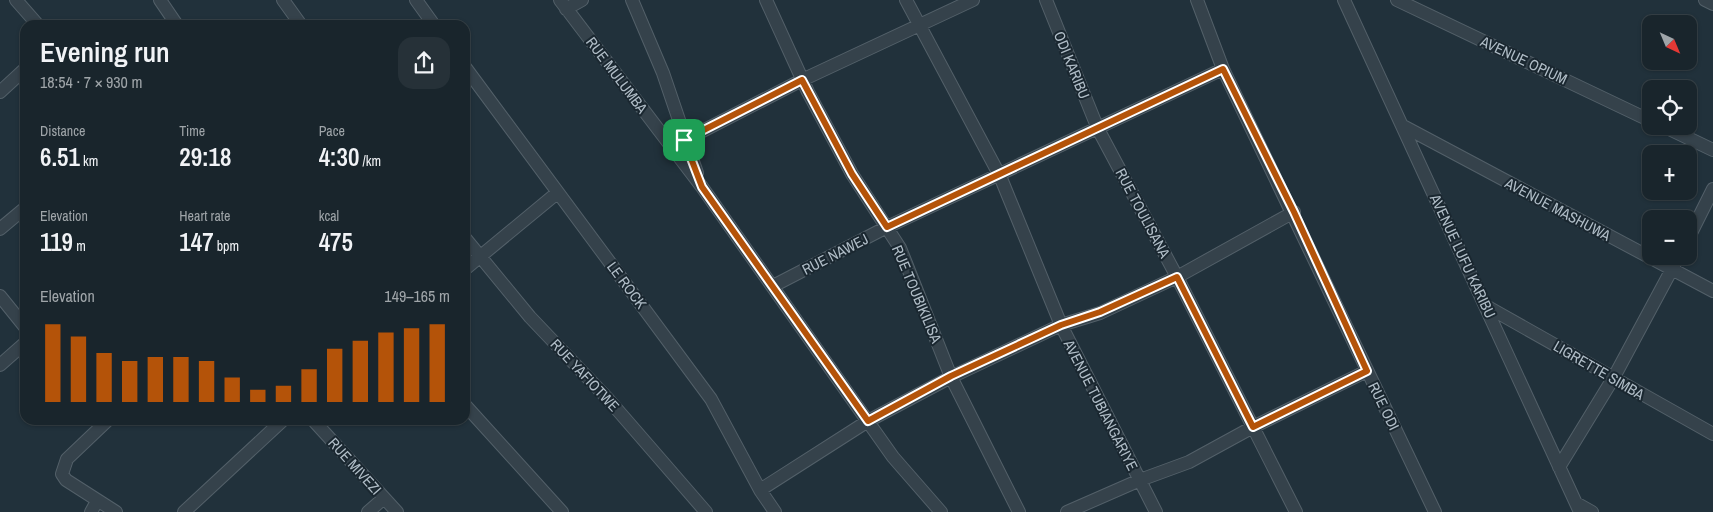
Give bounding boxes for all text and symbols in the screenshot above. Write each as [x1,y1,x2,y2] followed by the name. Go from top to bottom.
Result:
[1642,15,1698,70] north arrow
[1642,15,1697,265] map controls
[1049,28,1095,102] street label: ODI KARIBU
[1476,30,1571,89] street label: AVENUE OPIUM
[581,32,653,118] street label: RUE MULUMBA
[40,33,170,71] text: Evening run
[398,37,450,89] button: share
[40,71,143,93] text: 18:54 · 7 × 930 m
[1642,80,1697,135] button: locate
[663,119,705,161] pin
[40,122,85,140] text: Distance
[179,122,205,140] text: Time
[319,122,345,140] text: Pace
[670,126,698,154] icon: arrive
[40,140,80,174] text: 6.51
[179,140,231,174] text: 29:18
[319,140,359,174] text: 4:30
[1642,145,1697,200] button: +
[80,152,98,170] text: km
[359,152,381,170] text: /km
[1111,165,1176,262] street label: RUE TOULISANA
[1501,172,1615,246] street label: AVENUE MASHUWA
[1425,190,1501,321] street label: AVENUE LUFU KARIBU
[40,207,88,225] text: Elevation
[179,207,230,225] text: Heart rate
[319,207,339,225] text: kcal
[1642,210,1697,265] button: −
[40,225,73,259] text: 119
[179,225,214,259] text: 147
[319,225,353,259] text: 475
[798,228,872,280] street label: RUE NAWEJ
[73,237,86,255] text: m
[214,237,239,255] text: bpm
[887,242,947,347] street label: RUE TOUBIKILISA
[602,257,652,314] street label: LE ROCK
[40,285,95,307] text: Elevation
[384,285,450,307] text: 149–165 m
[546,334,624,416] street label: RUE YAFIOTWE
[1058,335,1143,474] street label: AVENUE TUBIANGARIYE
[1550,335,1649,405] street label: LIGRETTE SIMBA
[1363,378,1405,434] street label: RUE ODI
[324,433,386,499] street label: RUE MIVEZI

